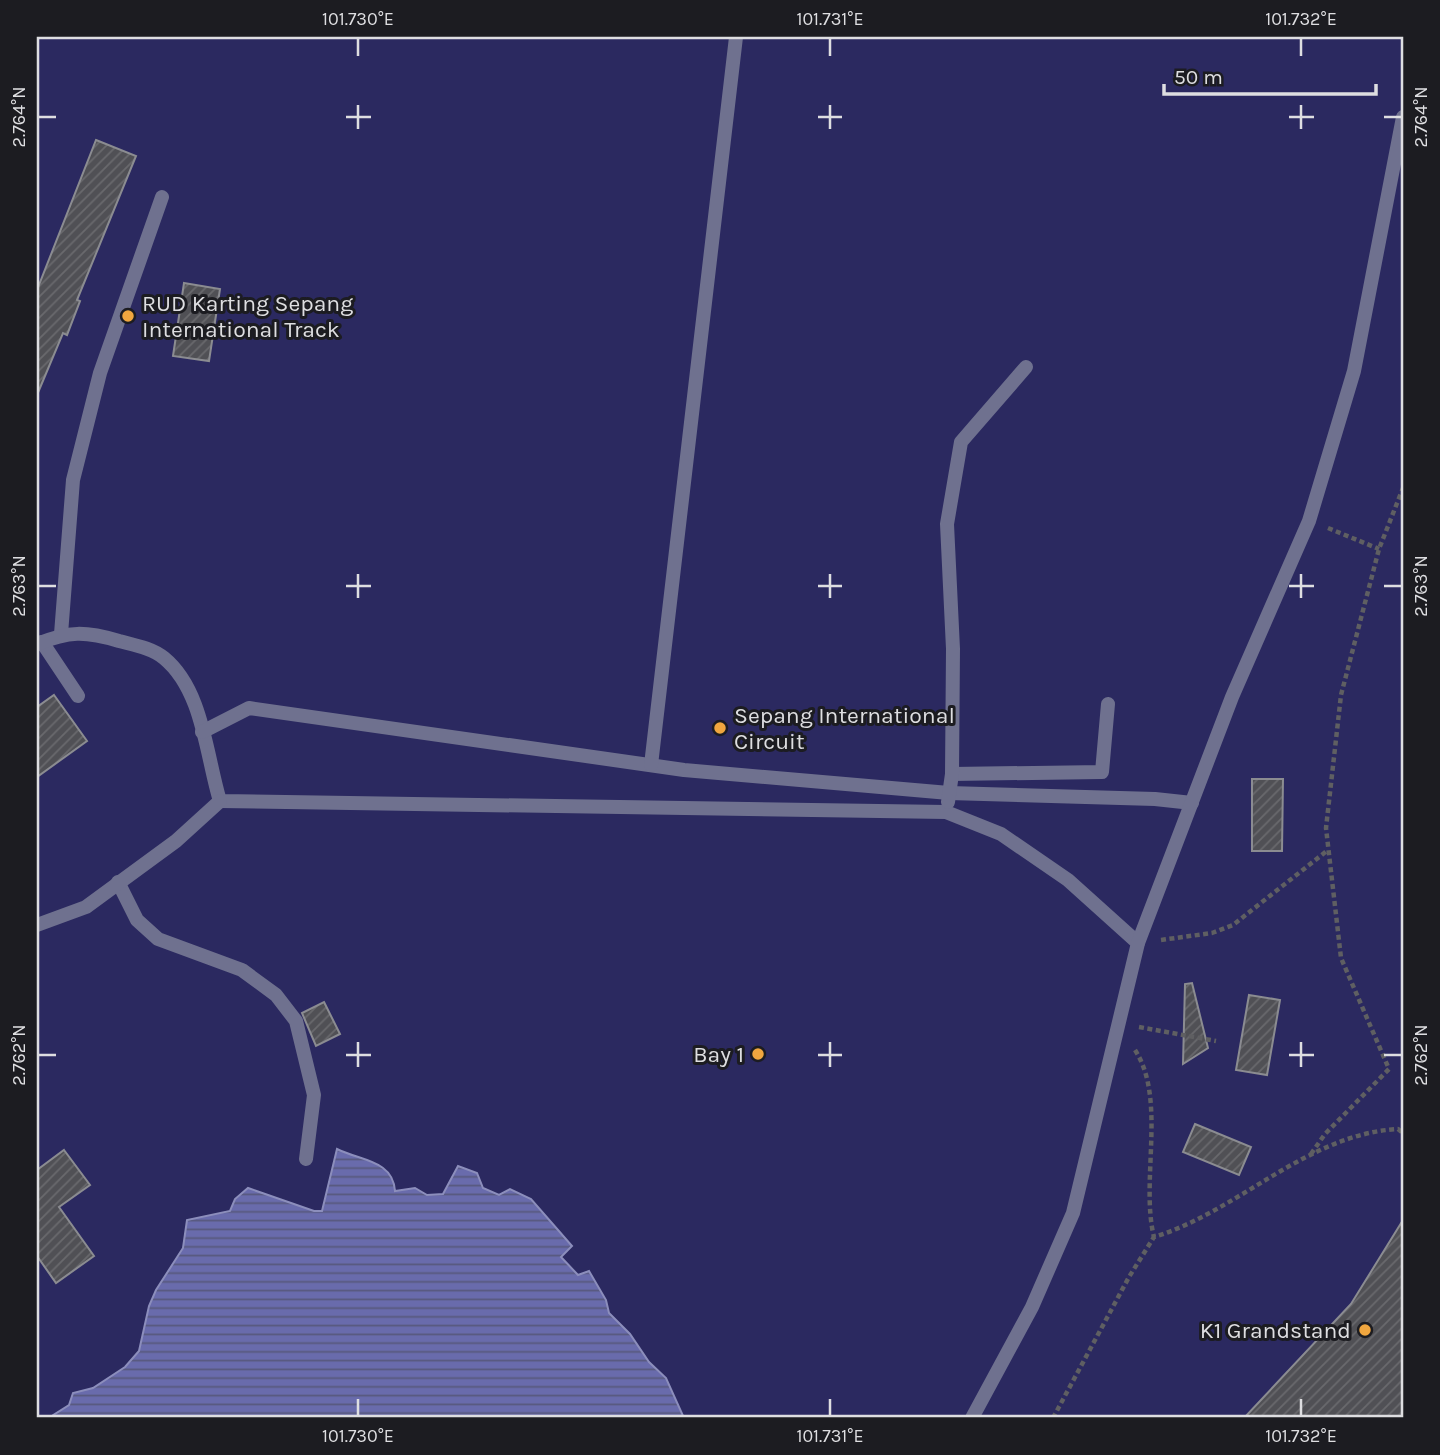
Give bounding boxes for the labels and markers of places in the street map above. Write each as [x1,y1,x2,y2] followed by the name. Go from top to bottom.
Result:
[142,290,353,343] place label: RUD Karting Sepang International Track
[120,308,136,324] marker: RUD Karting Sepang International Track
[734,702,955,755] place label: Sepang International Circuit
[712,720,728,736] marker: Sepang International Circuit
[693,1041,744,1068] place label: Bay 1
[750,1046,766,1062] marker: Bay 1
[1200,1317,1351,1344] place label: K1 Grandstand
[1357,1322,1373,1338] marker: K1 Grandstand

